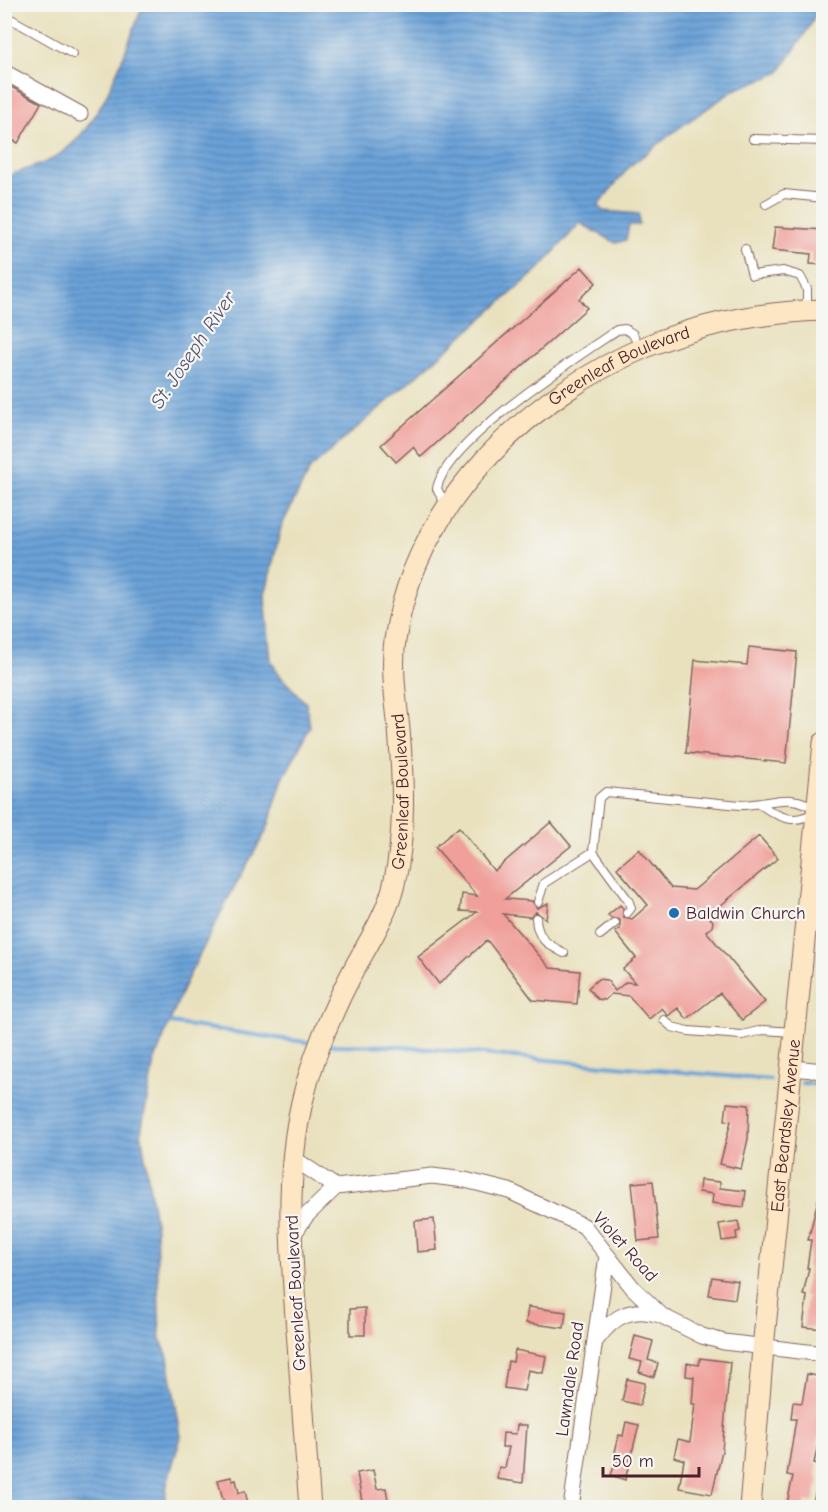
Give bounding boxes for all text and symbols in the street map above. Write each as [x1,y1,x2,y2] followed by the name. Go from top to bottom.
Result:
[146,286,241,413] water label: St. Joseph River
[544,321,692,410] street label: Greenleaf Boulevard
[387,712,413,871] street label: Greenleaf Boulevard
[686,903,806,924] place label: Baldwin Church
[667,906,681,920] marker: Baldwin Church
[766,1038,805,1213] street label: East Beardsley Avenue
[588,1208,662,1286] street label: Violet Road
[281,1214,311,1372] street label: Greenleaf Boulevard
[552,1320,588,1438] street label: Lawndale Road
[603,1440,699,1478] scale bar
[612,1451,654,1472] text: 50 m

